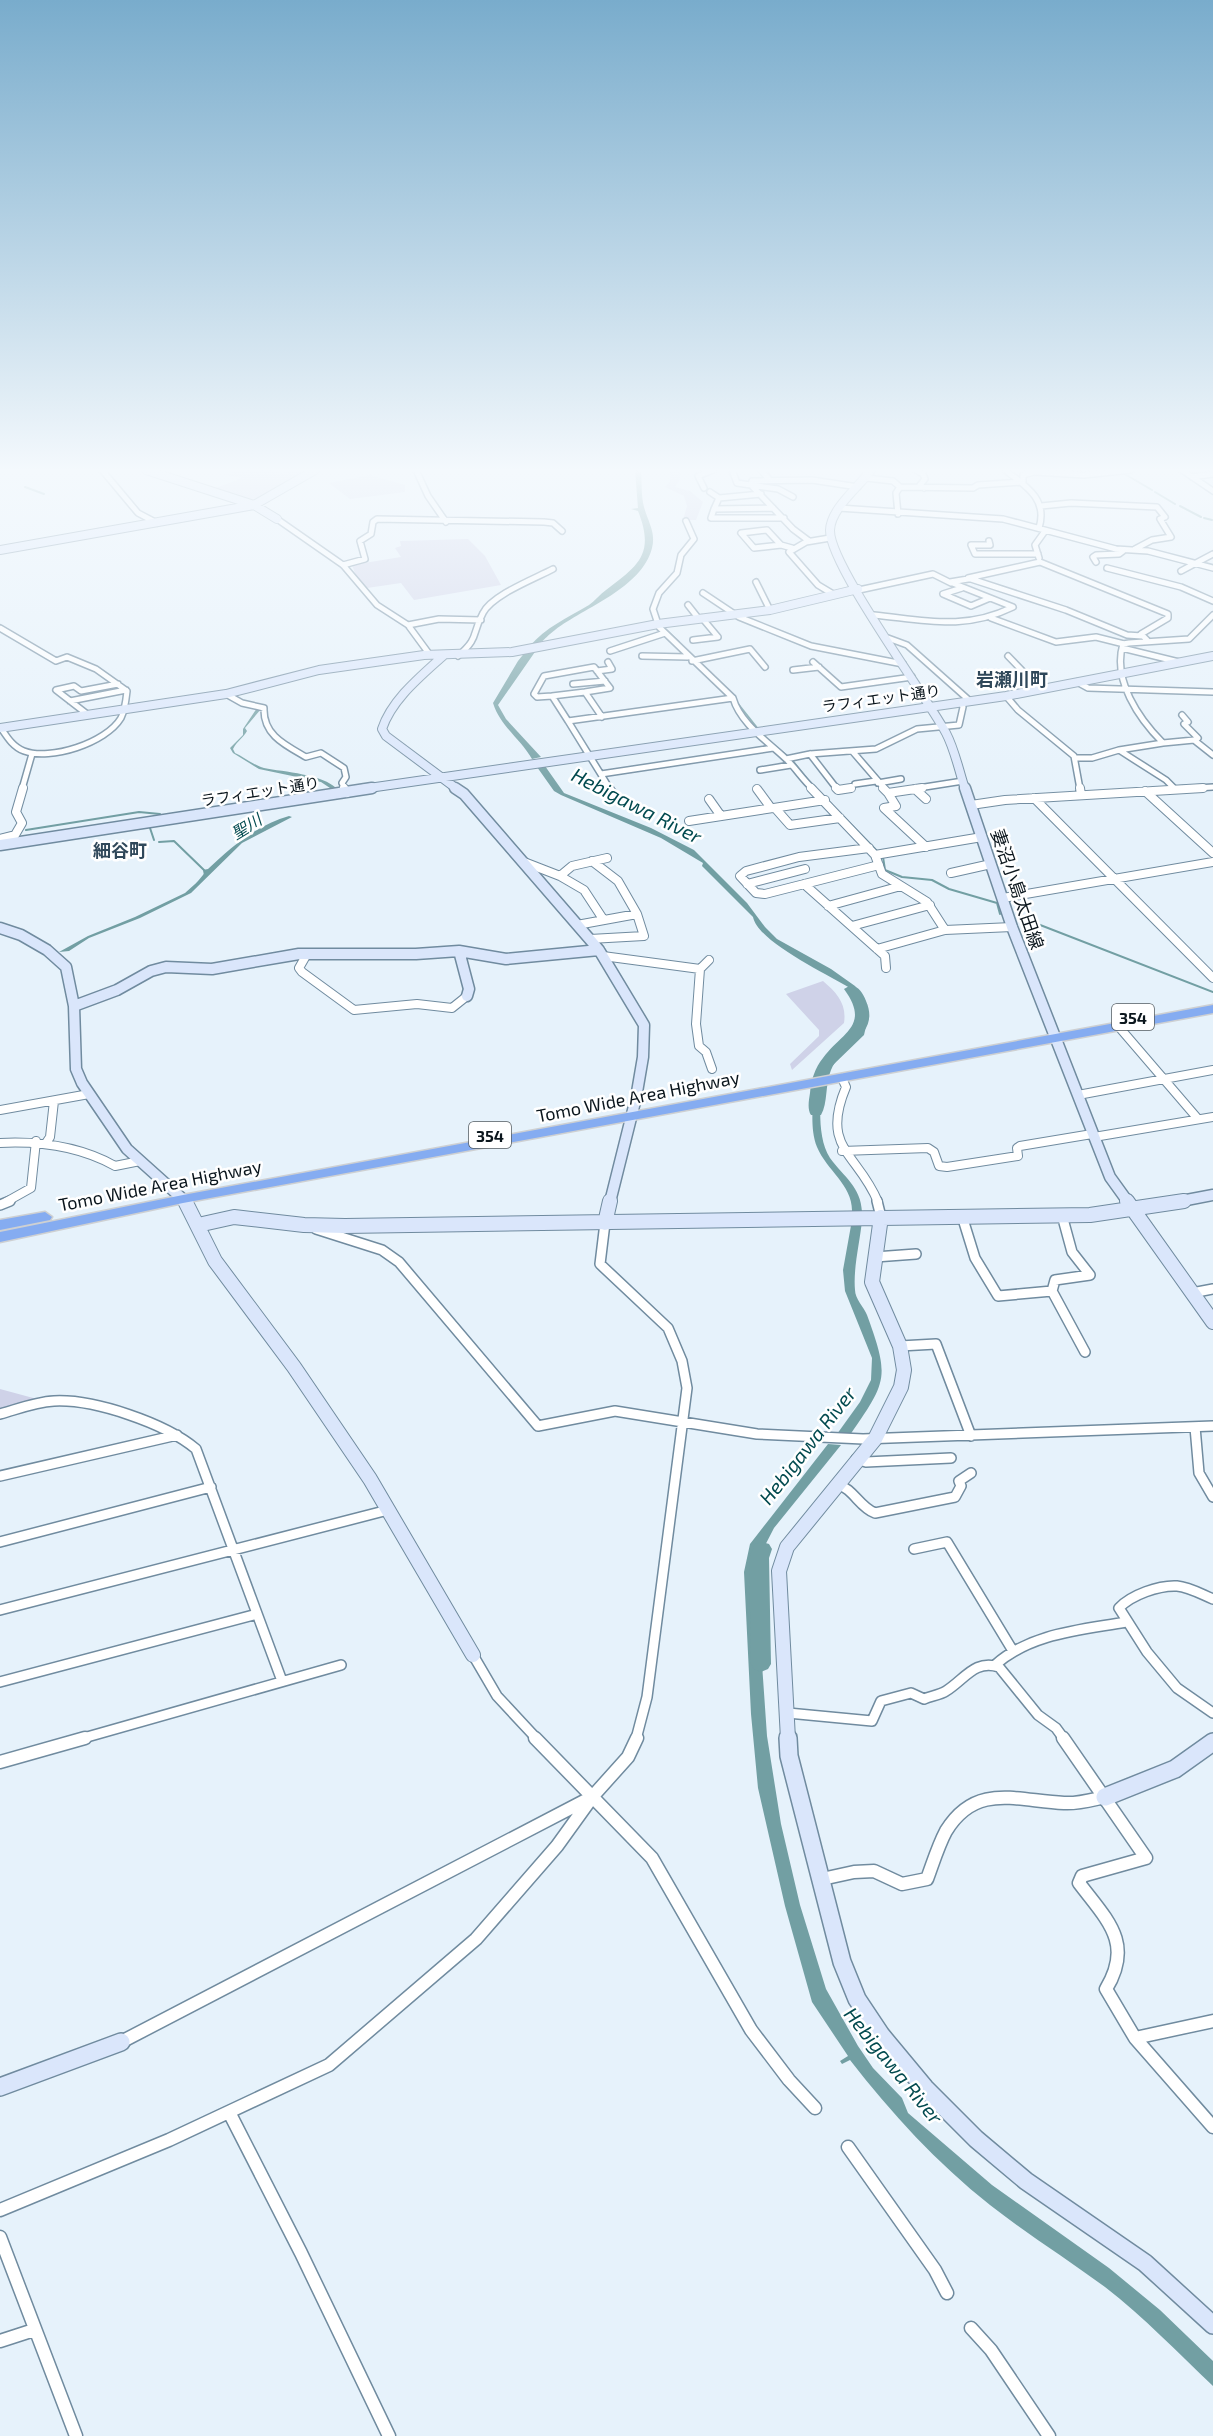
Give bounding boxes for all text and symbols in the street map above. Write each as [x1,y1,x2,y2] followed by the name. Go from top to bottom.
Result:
[976,668,1048,690] district label: 岩瀬川町
[820,681,942,715] street label: ラフィエット通り
[568,762,707,849] water label: Hebigawa River
[199,773,321,809] street label: ラフィエット通り
[227,808,266,843] water label: 聖川
[987,826,1049,952] street label: 妻沼小島太田線
[93,839,147,861] district label: 細谷町
[1112,1004,1154,1030] road number: 354
[535,1065,742,1126] street label: Tomo Wide Area Highway
[469,1122,511,1148] road number: 354
[57,1154,264,1215] street label: Tomo Wide Area Highway
[754,1380,861,1509] water label: Hebigawa River
[840,2002,949,2129] water label: Hebigawa River

